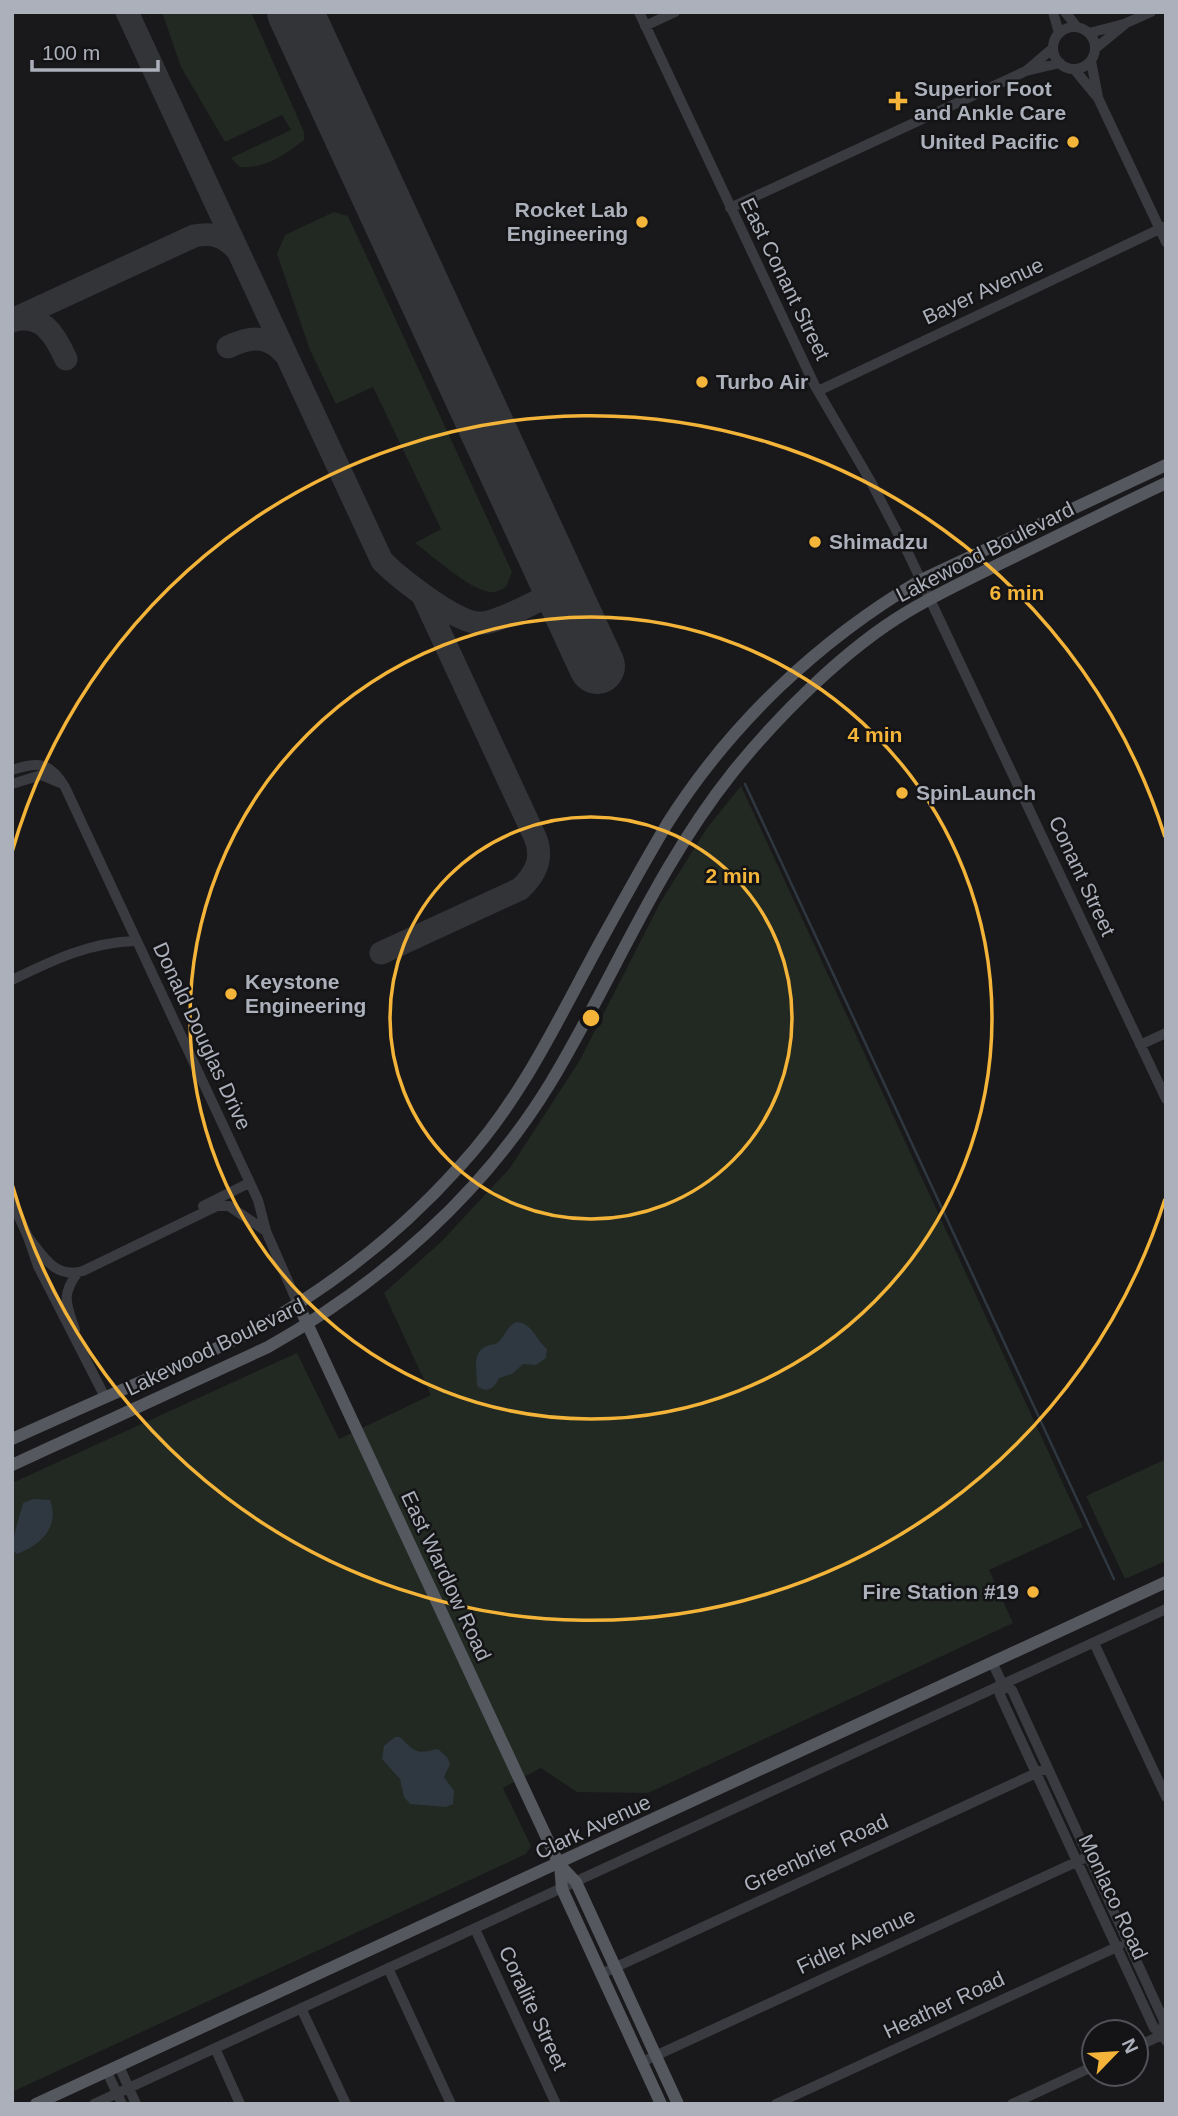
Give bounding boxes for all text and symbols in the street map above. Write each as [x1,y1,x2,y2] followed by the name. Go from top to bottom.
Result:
[32,28,158,72] scale bar
[42,41,100,64] text: 100 m
[914,77,1066,124] place label: Superior Foot and Ankle Care
[888,91,908,111] marker: Superior Foot and Ankle Care
[920,130,1059,153] place label: United Pacific
[1065,134,1081,150] marker: United Pacific
[736,194,835,364] street label: East Conant Street
[507,198,628,245] place label: Rocket Lab Engineering
[634,214,650,230] marker: Rocket Lab Engineering
[919,253,1047,329] street label: Bayer Avenue
[716,370,808,393] place label: Turbo Air
[694,374,710,390] marker: Turbo Air
[892,497,1077,606] street label: Lakewood Boulevard
[829,530,928,553] place label: Shimadzu
[807,534,823,550] marker: Shimadzu
[990,581,1044,604] text: 6 min
[848,723,902,746] text: 4 min
[916,781,1036,804] place label: SpinLaunch
[894,785,910,801] marker: SpinLaunch
[1045,812,1120,940] street label: Conant Street
[706,864,760,887] text: 2 min
[149,938,256,1133] street label: Donald Douglas Drive
[245,970,366,1017] place label: Keystone Engineering
[223,986,239,1002] marker: Keystone Engineering
[579,1006,603,1030] centre of rings
[122,1293,308,1400] street label: Lakewood Boulevard
[397,1487,496,1664] street label: East Wardlow Road
[863,1580,1019,1603] place label: Fire Station #19
[1025,1584,1041,1600] marker: Fire Station #19
[531,1790,654,1863] street label: Clark Avenue
[740,1809,892,1896] street label: Greenbrier Road
[1074,1831,1152,1963] street label: Monlaco Road
[793,1903,919,1978] street label: Fidler Avenue
[495,1942,572,2074] street label: Coralite Street
[880,1966,1008,2043] street label: Heather Road
[1080,2018,1150,2088] north arrow
[1118,2035,1142,2057] text: N

